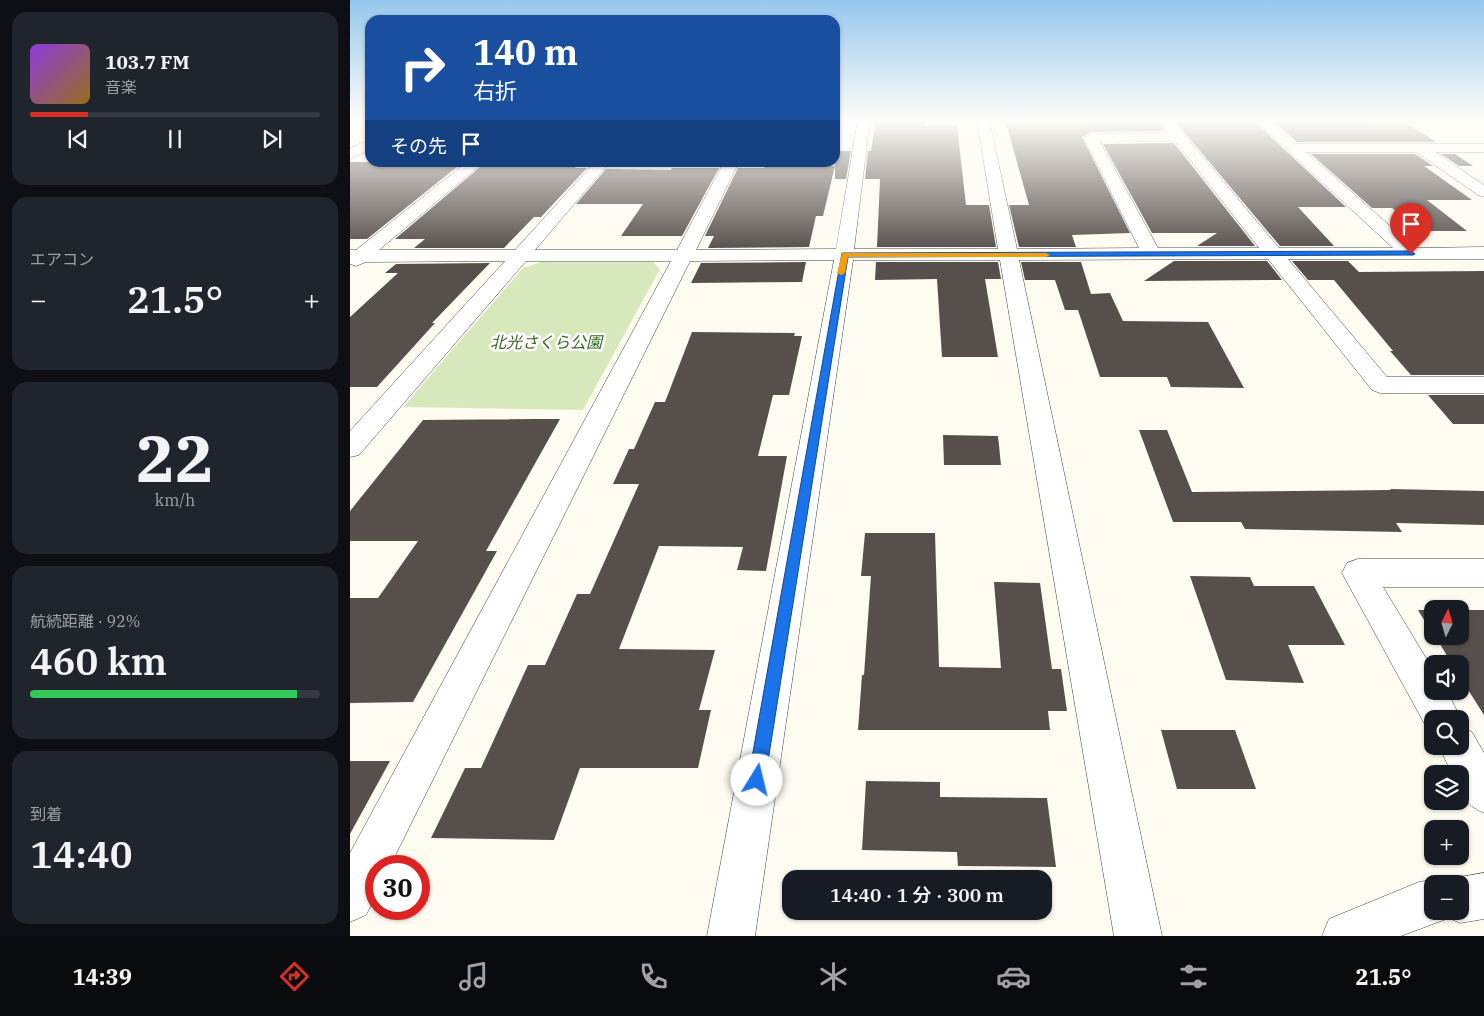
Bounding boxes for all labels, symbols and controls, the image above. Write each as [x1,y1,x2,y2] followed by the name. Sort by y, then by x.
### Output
[473,29,578,75] text: 140 m
[390,35,455,100] icon: right
[105,50,190,74] text: 103.7 FM
[473,76,517,105] text: 右折
[105,77,137,97] text: 音楽
[64,125,92,153] icon: previous
[161,125,189,153] icon: pause
[258,125,286,153] icon: next
[457,130,485,158] icon: arrive
[390,134,447,158] text: その先
[1390,203,1432,254] pin
[1397,210,1425,238] icon: arrive
[30,249,94,269] text: エアコン
[127,274,223,323] text: 21.5°
[30,281,47,318] text: −
[303,281,320,318] text: +
[490,332,604,352] park label: 北光さくら公園
[136,415,214,500] text: 22
[155,490,195,510] text: km/h
[1424,600,1469,645] north arrow
[1424,600,1469,920] map controls
[30,611,140,631] text: 航続距離 · 92%
[30,636,167,685] text: 460 km
[1424,655,1469,700] button: sound
[1424,710,1469,755] button: search
[730,753,782,805] position arrow
[1424,765,1469,810] button: layers
[30,804,62,824] text: 到着
[1424,820,1469,865] button: +
[30,829,133,878] text: 14:40
[365,855,430,920] speed limit sign: 30
[1424,875,1469,920] button: −
[830,883,1004,907] text: 14:40 · 1 分 · 300 m
[277,959,312,994] icon: directions
[456,959,491,994] icon: music
[636,959,671,994] icon: phone
[816,959,851,994] icon: climate
[996,959,1031,994] icon: car
[1176,959,1211,994] icon: filters
[72,962,132,991] text: 14:39
[1355,962,1412,991] text: 21.5°

